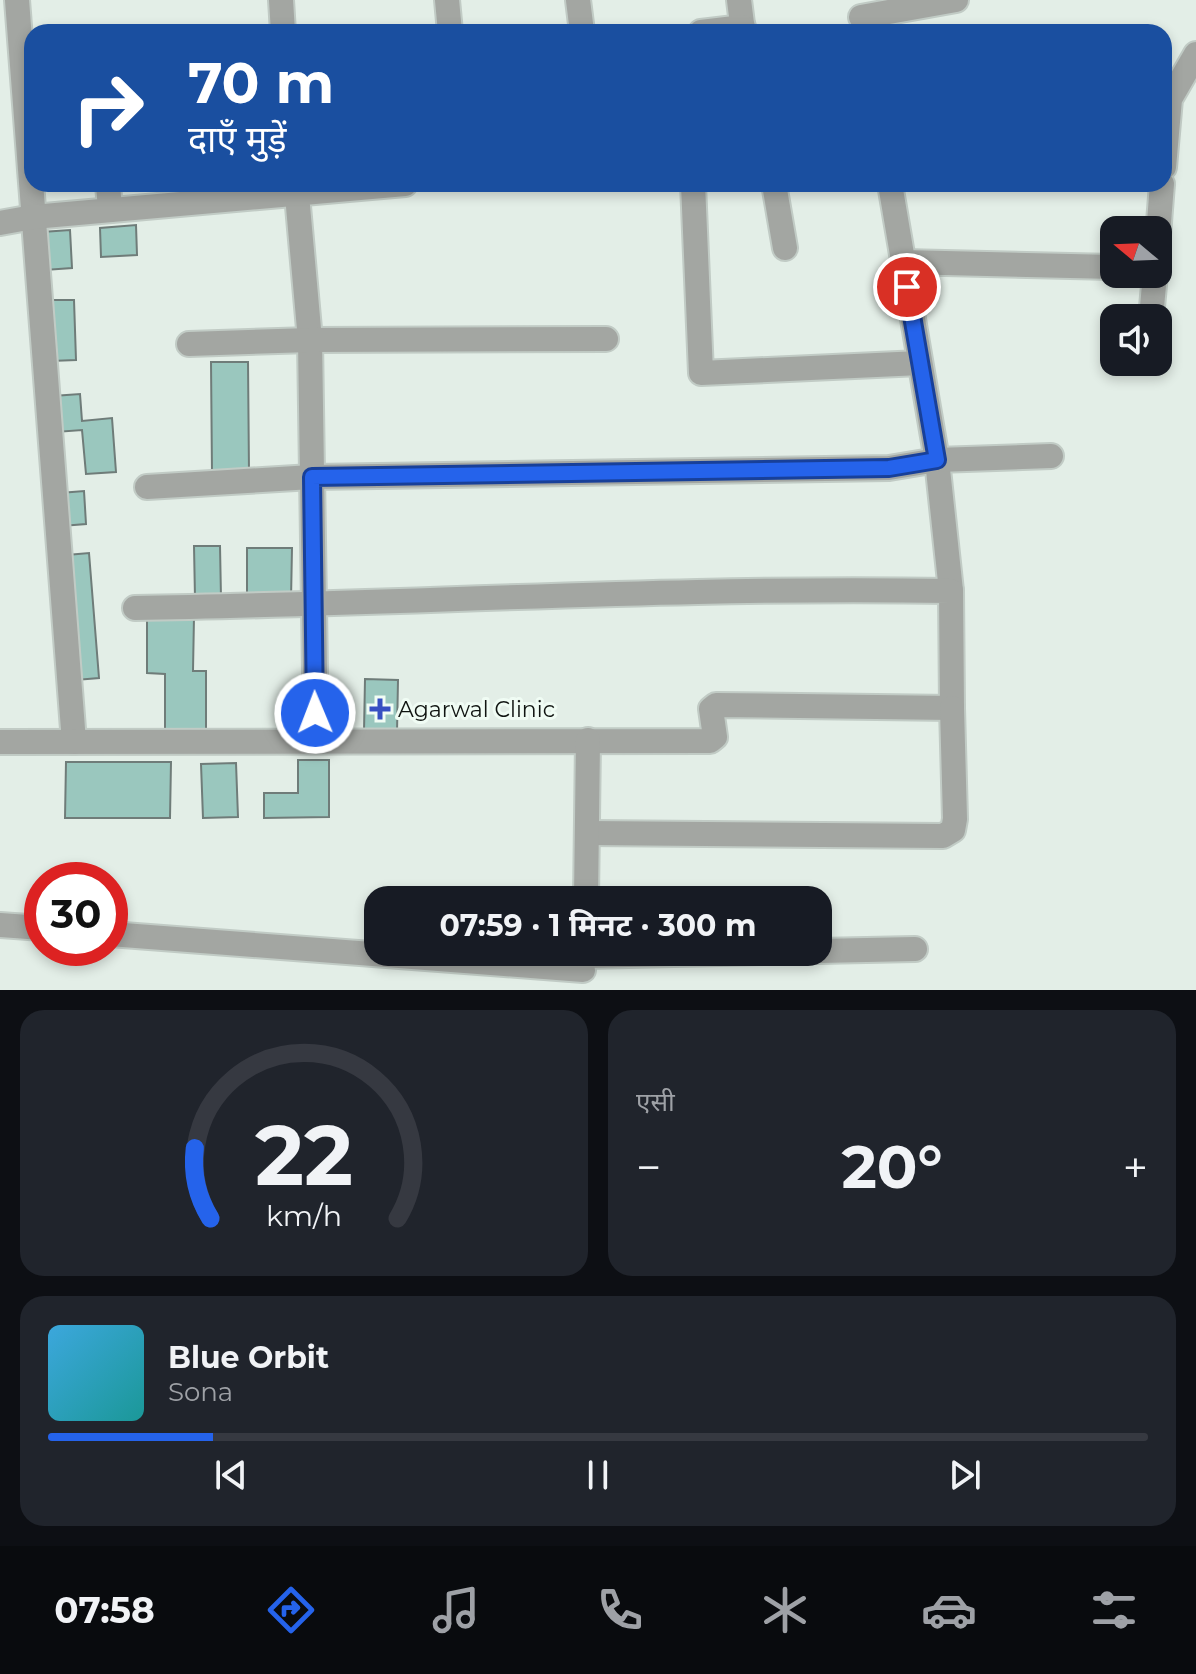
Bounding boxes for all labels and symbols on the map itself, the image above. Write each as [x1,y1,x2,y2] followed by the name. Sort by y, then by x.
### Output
[1100,216,1172,288] north arrow
[873,253,941,321] pin
[273,671,357,755] position arrow
[398,696,555,723] place label: Agarwal Clinic
[369,698,391,720] marker: Agarwal Clinic
[24,862,128,966] speed limit sign: 30

